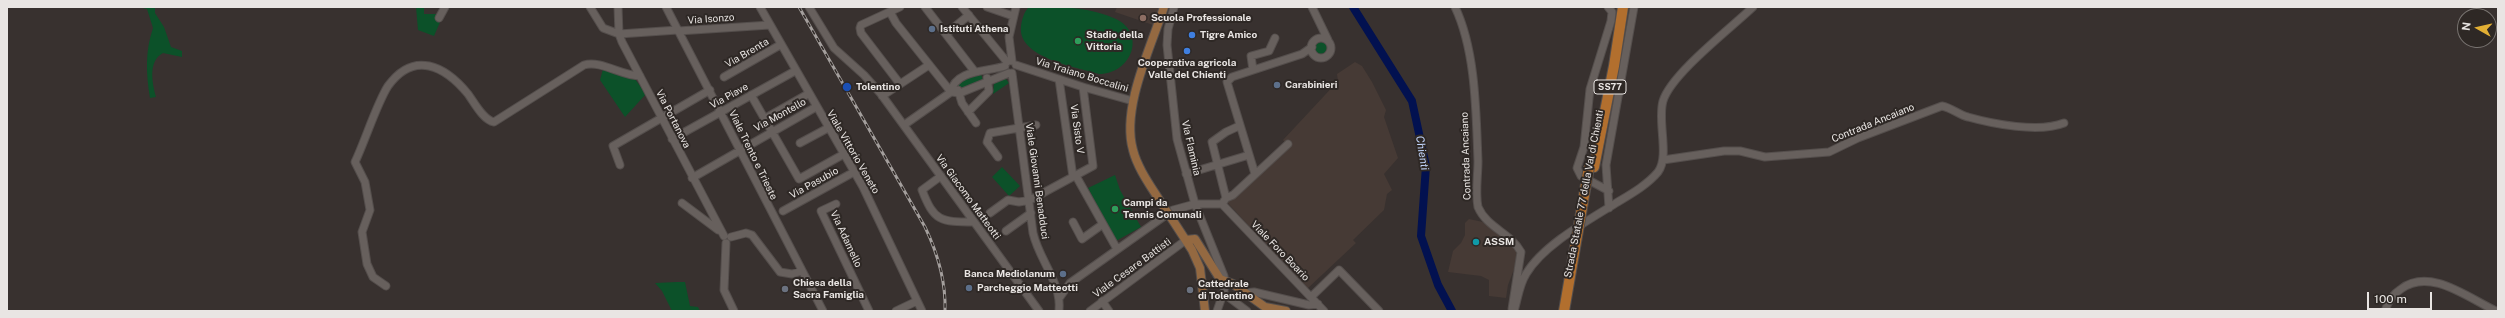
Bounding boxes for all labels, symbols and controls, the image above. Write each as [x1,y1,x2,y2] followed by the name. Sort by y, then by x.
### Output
[2457,8,2497,48] north arrow
[687,11,735,27] street label: Via Isonzo
[1151,12,1251,24] place label: Scuola Professionale
[1138,13,1148,23] marker: Scuola Professionale
[2460,21,2473,32] text: N
[940,23,1008,35] place label: Istituti Athena
[927,24,937,34] marker: Istituti Athena
[1086,29,1143,52] place label: Stadio della Vittoria
[1200,29,1257,41] place label: Tigre Amico
[1187,30,1197,40] marker: Tigre Amico
[723,36,771,70] street label: Via Brenta
[1073,36,1083,46] marker: Stadio della Vittoria
[1182,46,1192,56] marker: Cooperativa agricola Valle del Chienti
[1034,55,1130,95] street label: Via Traiano Boccalini
[1138,57,1236,80] place label: Cooperativa agricola Valle del Chienti
[1285,79,1337,91] place label: Carabinieri
[1272,80,1282,90] marker: Carabinieri
[1594,80,1626,94] road number: SS77
[708,81,750,111] street label: Via Piave
[841,81,853,93] marker: Tolentino
[856,81,900,93] place label: Tolentino
[653,88,693,150] street label: Via Portanova
[752,96,808,134] street label: Via Montello
[1830,101,1916,145] street label: Contrada Ancaiano
[1068,103,1086,155] street label: Via Sisto V
[726,108,780,202] street label: Viale Trento e Trieste
[824,108,882,196] street label: Viale Vittorio Veneto
[1562,109,1606,279] street label: Strada Statale 77 della Val di Chienti
[1458,112,1474,200] street label: Contrada Ancaiano
[1179,119,1203,177] street label: Via Flaminia
[1023,122,1051,240] street label: Viale Giovanni Benadduci
[1413,135,1431,171] water label: Chienti
[933,152,1003,242] street label: Via Giacomo Matteotti
[788,165,840,201] street label: Via Pasubio
[1123,197,1202,220] place label: Campi da Tennis Comunali
[1110,204,1120,214] marker: Campi da Tennis Comunali
[828,209,864,269] street label: Via Adamello
[1248,218,1312,284] street label: Viale Foro Boario
[1091,236,1173,300] street label: Viale Cesare Battisti
[1484,236,1514,248] place label: ASSM
[1471,237,1481,247] marker: ASSM
[964,268,1055,280] place label: Banca Mediolanum
[1058,269,1068,279] marker: Banca Mediolanum
[793,277,864,300] place label: Chiesa della Sacra Famiglia
[1198,278,1253,302] place label: Cattedrale di Tolentino
[977,282,1078,294] place label: Parcheggio Matteotti
[964,283,974,293] marker: Parcheggio Matteotti
[780,284,790,294] marker: Chiesa della Sacra Famiglia
[2369,284,2434,310] scale bar
[1185,285,1195,295] marker: Cattedrale di Tolentino
[2374,292,2407,306] text: 100 m

